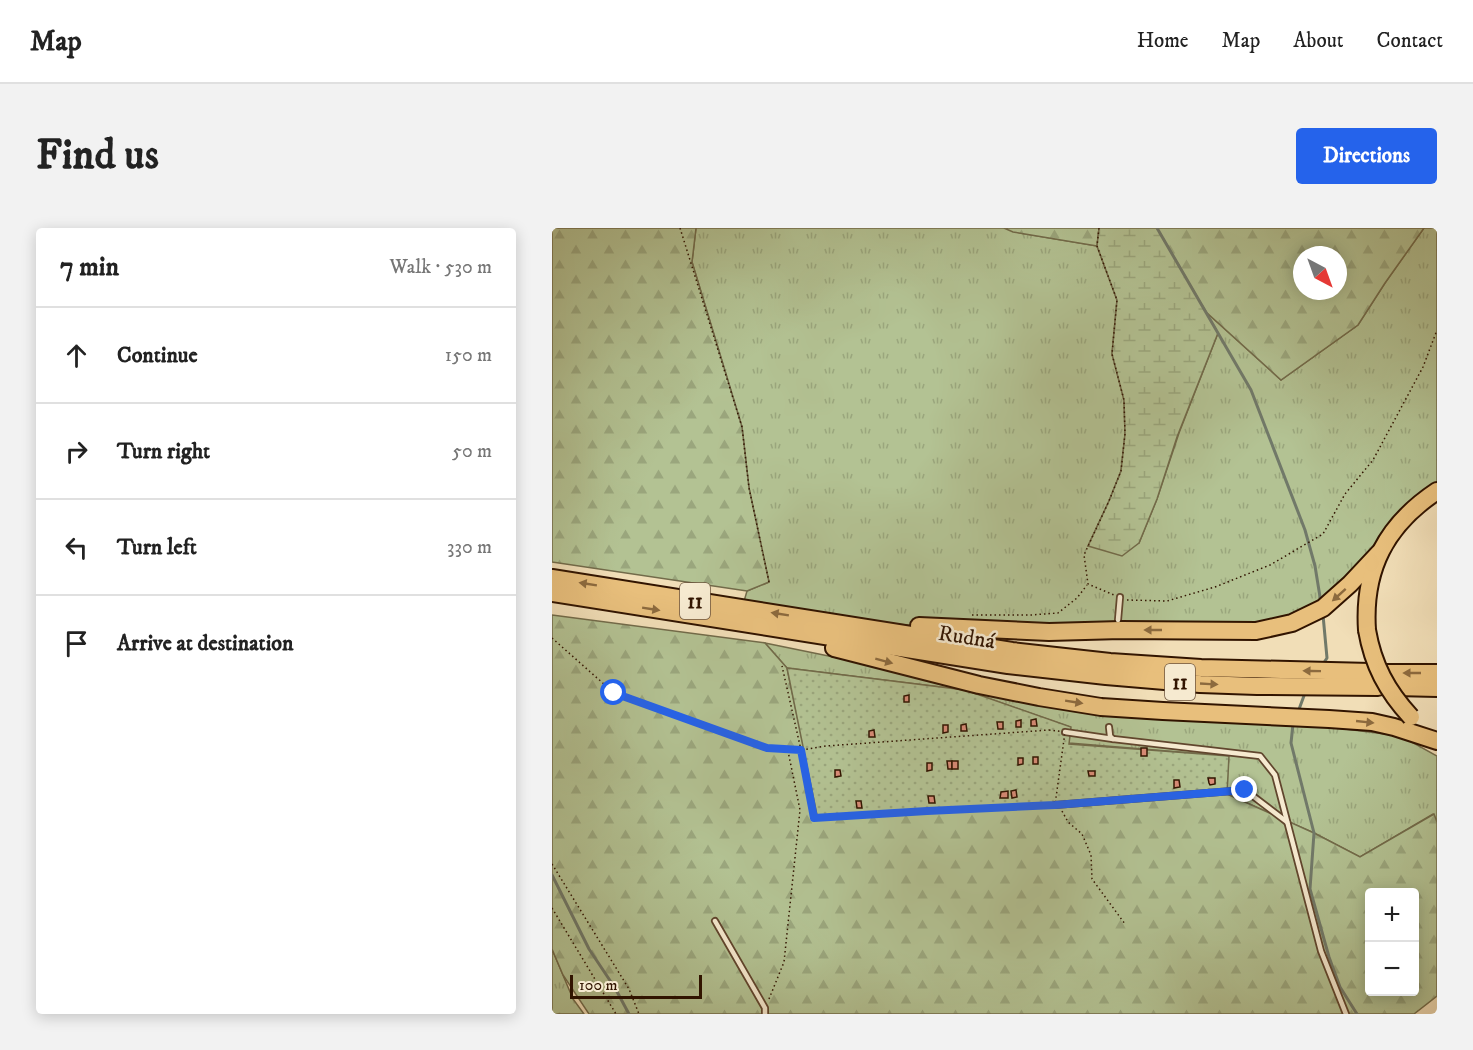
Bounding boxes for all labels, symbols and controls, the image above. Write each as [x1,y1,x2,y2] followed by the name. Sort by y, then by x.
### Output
[30,24,82,59] text: Map
[1137,28,1189,54] text: Home
[1222,28,1260,54] text: Map
[1293,28,1344,54] text: About
[1377,28,1443,54] text: Contact
[1296,128,1437,184] button: Directions
[36,130,159,182] text: Find us
[1293,246,1347,300] north arrow
[60,251,119,284] text: 7 min
[390,255,492,280] text: Walk · 530 m
[60,339,93,372] icon: ahead
[117,342,198,369] text: Continue
[445,343,492,368] text: 150 m
[60,435,93,468] icon: right
[117,438,210,465] text: Turn right
[452,439,492,464] text: 50 m
[60,531,93,564] icon: left
[117,534,197,561] text: Turn left
[447,535,492,560] text: 330 m
[578,579,597,588] one-way arrow
[680,583,710,619] road number: 11
[1331,588,1346,602] one-way arrow
[642,605,661,614] one-way arrow
[771,609,790,618] one-way arrow
[936,620,998,655] street label: Rudná
[1143,625,1162,635] one-way arrow
[60,627,93,660] icon: arrive
[117,630,294,657] text: Arrive at destination
[875,656,893,666] one-way arrow
[1165,664,1195,700] road number: 11
[1303,666,1322,676] one-way arrow
[1403,668,1422,678] one-way arrow
[600,679,626,705] route start
[1199,679,1218,688] one-way arrow
[1065,698,1084,707] one-way arrow
[1355,717,1374,727] one-way arrow
[1231,776,1257,802] route end
[1365,888,1419,996] map controls
[1365,888,1419,942] button: +
[1365,942,1419,996] button: −
[570,972,702,1000] scale bar
[579,975,618,995] text: 100 m

